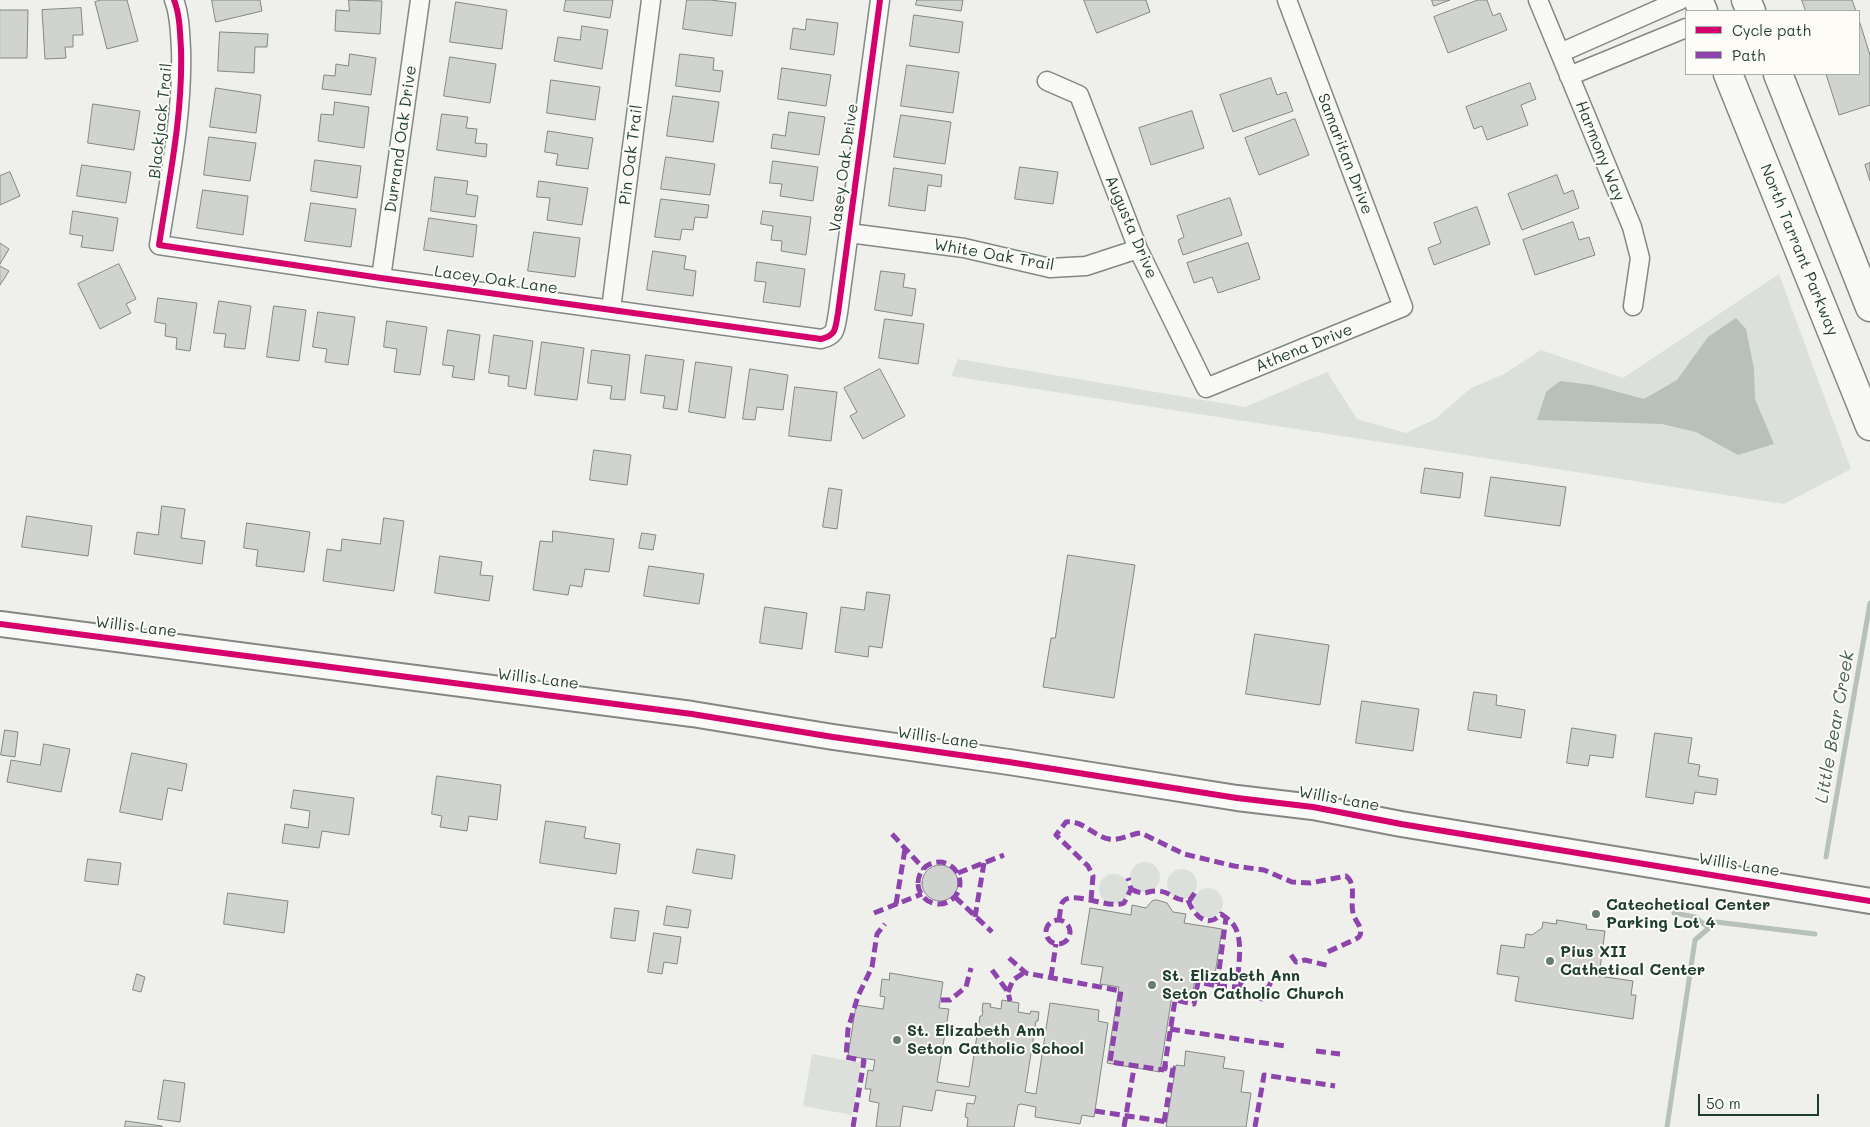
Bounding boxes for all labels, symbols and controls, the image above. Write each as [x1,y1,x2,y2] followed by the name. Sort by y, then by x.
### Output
[1685,10,1860,75] legend
[1732,20,1811,40] text: Cycle path
[1732,45,1766,65] text: Path
[145,62,177,180] street label: Blackjack Trail
[381,64,421,214] street label: Durrand Oak Drive
[1313,91,1377,217] street label: Samaritan Drive
[1571,98,1629,204] street label: Harmony Way
[825,102,863,234] street label: Vasey Oak Drive
[615,104,647,206] street label: Pin Oak Trail
[1756,161,1842,339] street label: North Tarrant Parkway
[1101,173,1161,281] street label: Augusta Drive
[932,235,1056,275] street label: White Oak Trail
[433,262,559,298] street label: Lacey Oak Lane
[1253,320,1355,376] street label: Athena Drive
[94,612,178,642] street label: Willis Lane
[1811,649,1859,805] water label: Little Bear Creek
[496,664,580,694] street label: Willis Lane
[896,723,980,753] street label: Willis Lane
[1297,782,1381,816] street label: Willis Lane
[1697,849,1781,881] street label: Willis Lane
[1606,895,1770,933] place label: Catechetical Center Parking Lot 4
[1590,908,1602,920] marker: Catechetical Center Parking Lot 4
[1560,942,1705,980] place label: Pius XII Cathetical Center
[1544,955,1556,967] marker: Pius XII Cathetical Center
[1162,966,1344,1004] place label: St. Elizabeth Ann Seton Catholic Church
[1146,979,1158,991] marker: St. Elizabeth Ann Seton Catholic Church
[907,1021,1084,1059] place label: St. Elizabeth Ann Seton Catholic School
[891,1034,903,1046] marker: St. Elizabeth Ann Seton Catholic School
[1700,1084,1821,1116] scale bar
[1706,1093,1741,1113] text: 50 m

